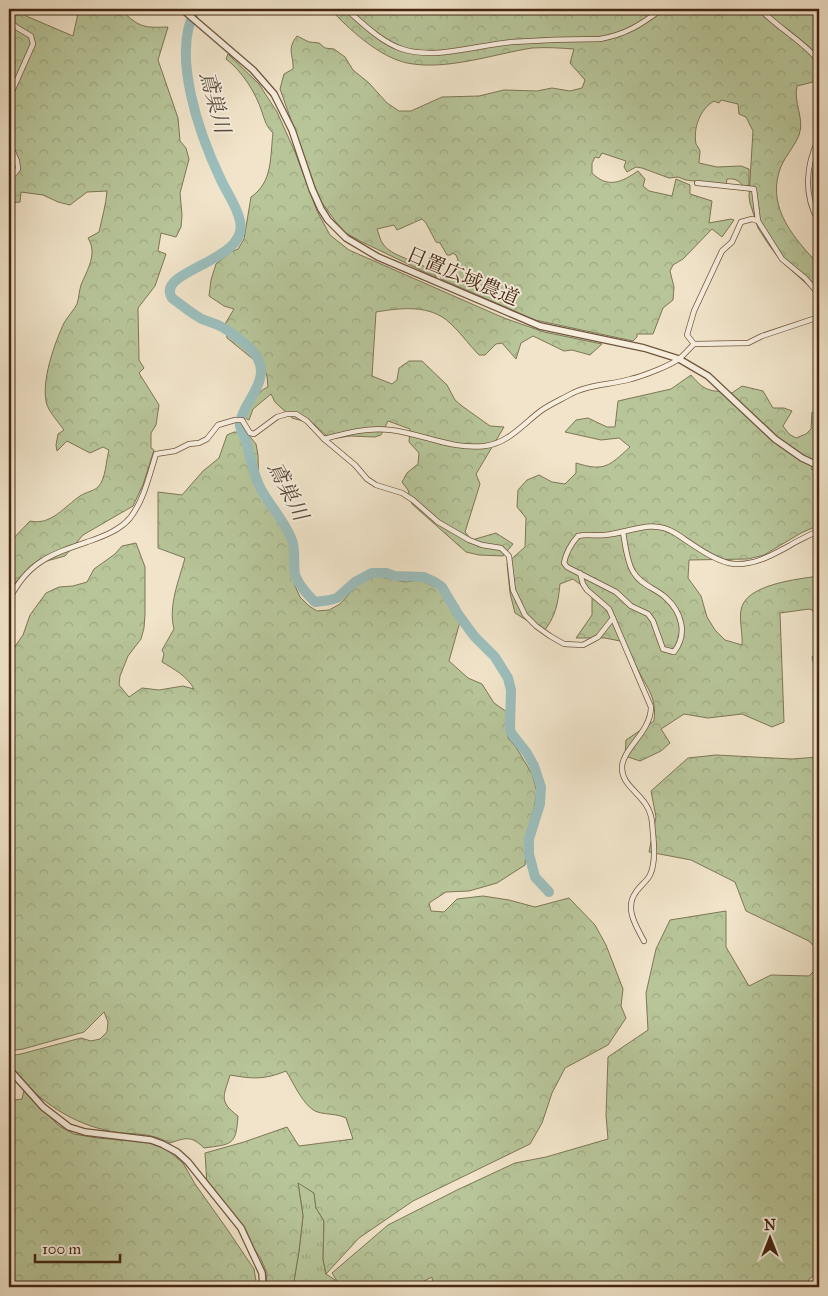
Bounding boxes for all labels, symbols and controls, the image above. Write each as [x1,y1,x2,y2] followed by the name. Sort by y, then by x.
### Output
[194,68,236,138] water label: 鳶巣川
[403,242,523,310] street label: 日置広域農道
[262,457,315,527] water label: 鳶巣川
[746,1214,796,1264] north arrow
[764,1217,776,1234] text: N
[35,1231,120,1263] scale bar
[42,1240,82,1258] text: 100 m

